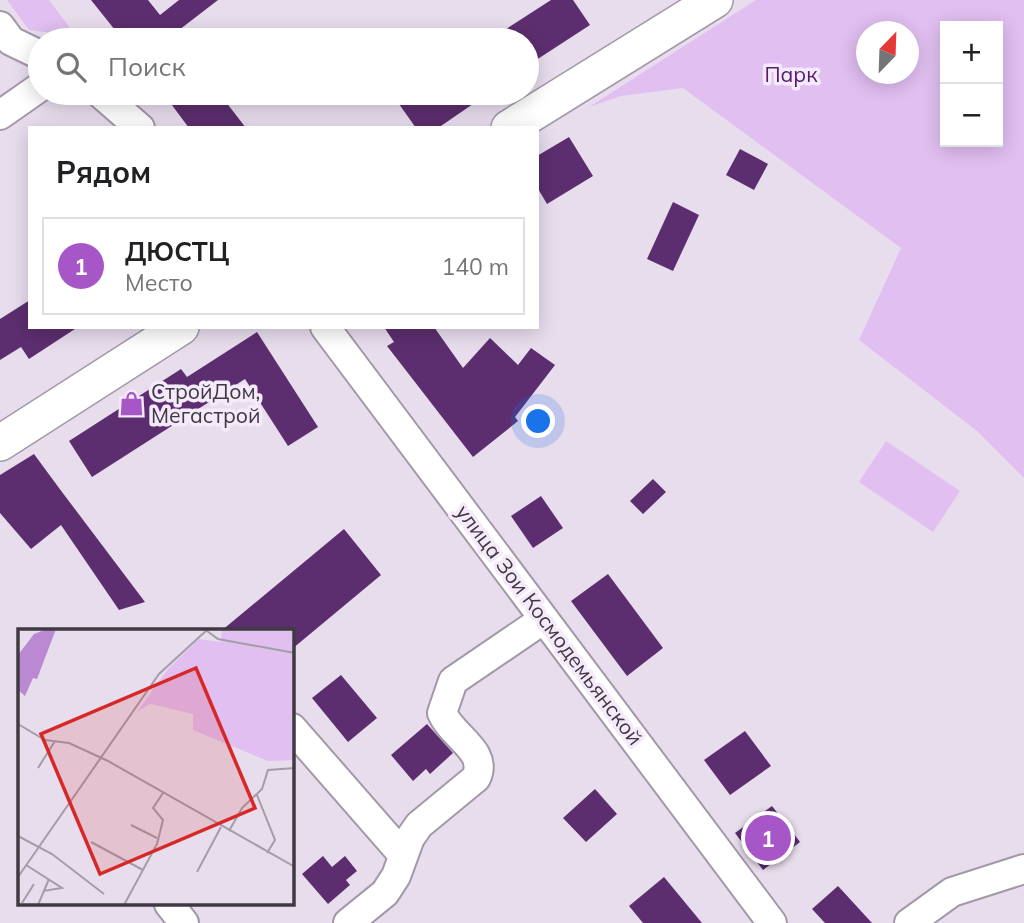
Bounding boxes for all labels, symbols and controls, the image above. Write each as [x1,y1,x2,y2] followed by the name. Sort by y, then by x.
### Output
[856,21,919,84] north arrow
[940,21,1003,147] map controls
[940,21,1003,84] button: +
[28,28,539,105] search box
[52,48,90,86] icon: search
[108,50,186,83] text: Поиск
[765,61,818,87] park label: Парк
[940,84,1003,147] button: −
[56,153,151,191] text: Рядом
[125,235,229,268] text: ДЮСТЦ
[74,252,88,281] text: 1
[441,252,509,281] text: 140 m
[125,268,193,297] text: Место
[151,378,260,428] place label: СтройДом, Мегастрой
[117,390,145,418] shop icon: СтройДом, Мегастрой
[521,404,555,438] your location
[451,499,649,750] street label: улица Зои Космодемьянской
[18,629,294,906] inset map
[745,812,791,864] pin: 1

